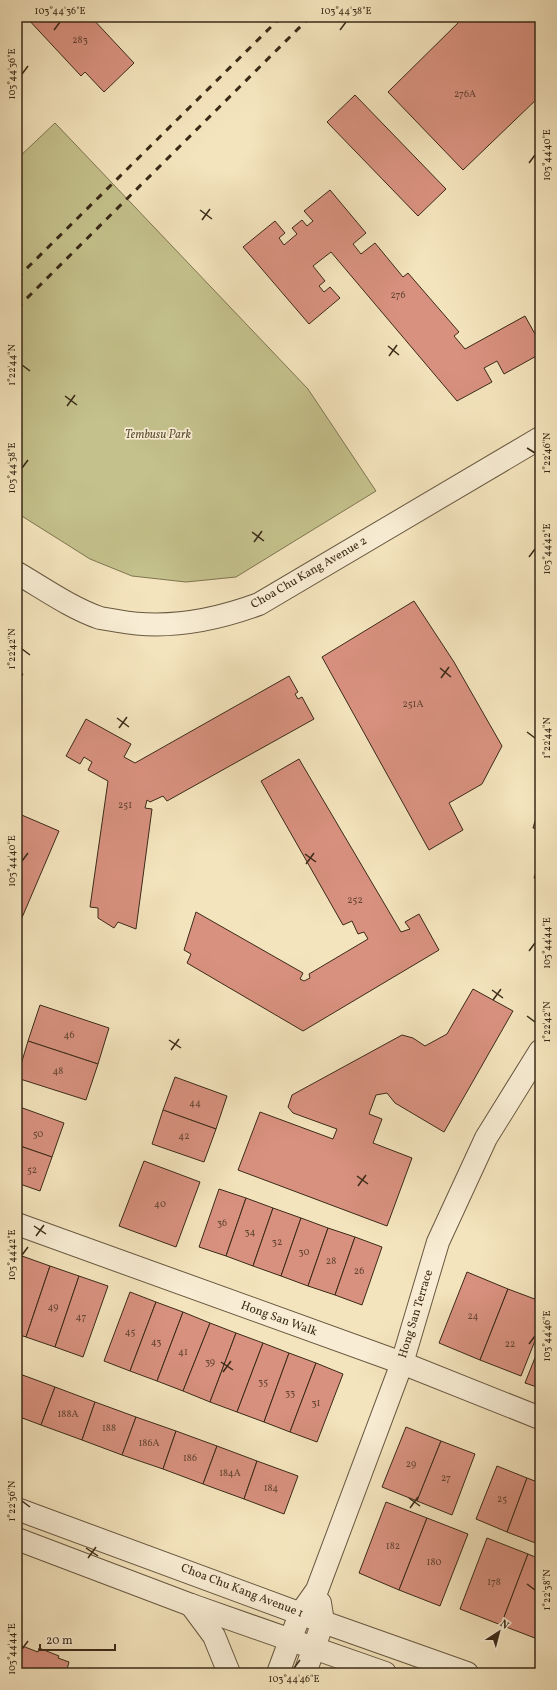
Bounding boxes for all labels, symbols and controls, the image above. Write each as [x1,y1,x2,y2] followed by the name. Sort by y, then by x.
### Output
[35,4,85,18] text: 103°44'36"E
[321,4,371,18] text: 103°44'38"E
[72,33,88,47] house number: 283
[5,49,19,99] text: 103°44'36"E
[454,87,476,101] house number: 276A
[540,129,554,181] text: 103°44'40"E
[390,288,406,302] house number: 276
[5,344,19,386] text: 1°22'44"N
[125,427,192,443] park label: Tembusu Park
[540,432,554,474] text: 1°22'46"N
[5,443,19,493] text: 103°44'38"E
[540,523,554,575] text: 103°44'42"E
[248,533,370,613] street label: Choa Chu Kang Avenue 2
[5,628,19,670] text: 1°22'42"N
[402,697,424,711] house number: 251A
[540,717,554,759] text: 1°22'44"N
[118,798,132,812] house number: 251
[5,835,19,887] text: 103°44'40"E
[347,893,363,907] house number: 252
[540,917,554,969] text: 103°44'44"E
[540,1001,554,1043] text: 1°22'42"N
[64,1028,74,1042] house number: 46
[53,1064,63,1078] house number: 48
[189,1096,201,1110] house number: 44
[33,1127,43,1141] house number: 50
[178,1129,190,1143] house number: 42
[27,1163,37,1177] house number: 52
[154,1197,166,1211] house number: 40
[217,1216,227,1230] house number: 36
[244,1225,256,1239] house number: 34
[5,1229,19,1281] text: 103°44'42"E
[272,1235,282,1249] house number: 32
[299,1245,309,1259] house number: 30
[326,1254,336,1268] house number: 28
[354,1264,364,1278] house number: 26
[395,1267,437,1360] street label: Hong San Terrace
[239,1298,320,1340] street label: Hong San Walk
[48,1300,58,1314] house number: 49
[467,1309,479,1323] house number: 24
[76,1310,87,1324] house number: 47
[540,1311,554,1361] text: 103°44'46"E
[125,1325,135,1339] house number: 45
[151,1335,161,1349] house number: 43
[505,1337,515,1351] house number: 22
[178,1345,188,1359] house number: 41
[205,1355,215,1369] house number: 39
[258,1375,268,1389] house number: 35
[285,1386,295,1400] house number: 33
[311,1396,321,1410] house number: 31
[57,1407,79,1421] house number: 188A
[102,1421,116,1435] house number: 188
[138,1436,160,1450] house number: 186A
[183,1451,197,1465] house number: 186
[406,1457,416,1471] house number: 29
[219,1466,241,1480] house number: 184A
[441,1471,451,1485] house number: 27
[5,1480,19,1522] text: 1°22'36"N
[264,1481,278,1495] house number: 184
[497,1492,507,1506] house number: 25
[386,1539,400,1553] house number: 182
[427,1555,441,1569] house number: 180
[178,1560,306,1622] street label: Choa Chu Kang Avenue 1
[540,1569,554,1611] text: 1°22'38"N
[487,1575,501,1589] house number: 178
[479,1612,519,1652] north arrow
[496,1617,512,1634] text: N
[5,1623,19,1675] text: 103°44'44"E
[40,1626,115,1652] scale bar
[46,1633,73,1649] text: 20 m
[269,1672,319,1686] text: 103°44'46"E

